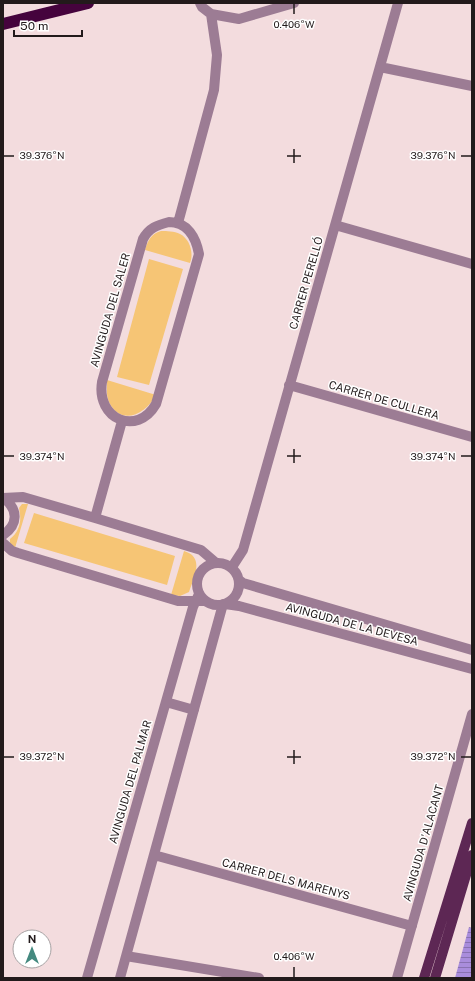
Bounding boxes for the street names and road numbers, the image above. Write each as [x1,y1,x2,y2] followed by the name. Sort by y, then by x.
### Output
[286,235,325,331] street label: CARRER PERELLÓ
[88,252,132,368] street label: AVINGUDA DEL SALER
[327,378,441,422] street label: CARRER DE CULLERA
[284,600,420,648] street label: AVINGUDA DE LA DEVESA
[107,719,153,845] street label: AVINGUDA DEL PALMAR
[401,783,446,903] street label: AVINGUDA D'ALACANT
[221,856,351,902] street label: CARRER DELS MARENYS

